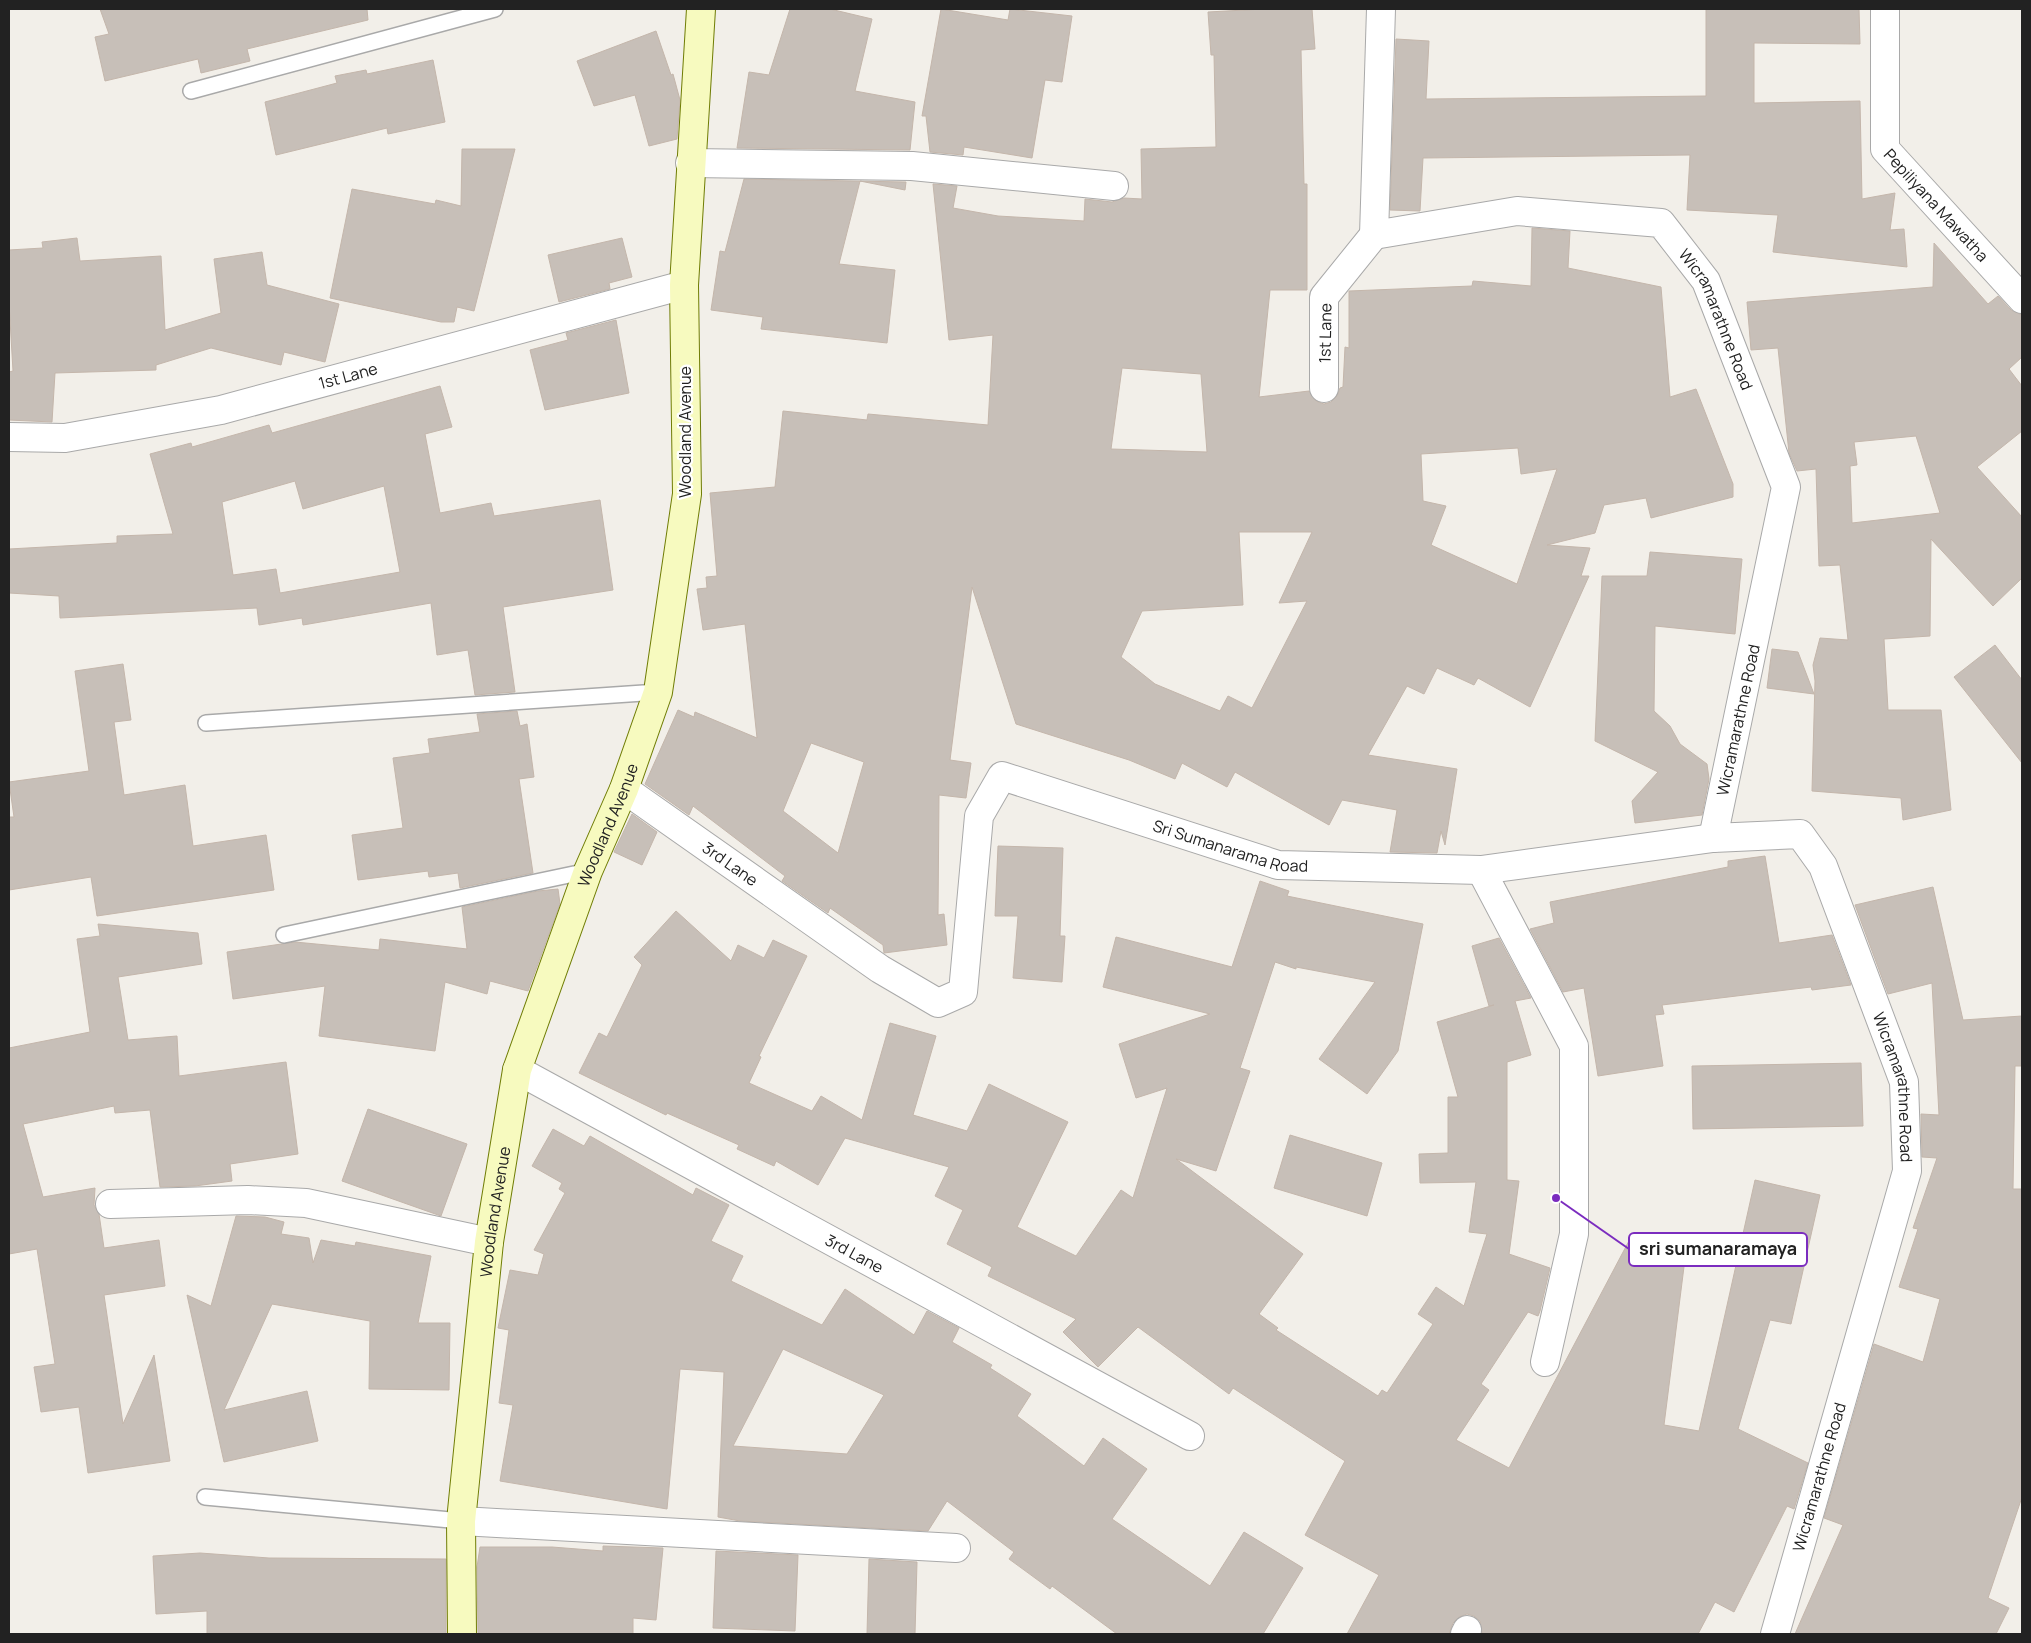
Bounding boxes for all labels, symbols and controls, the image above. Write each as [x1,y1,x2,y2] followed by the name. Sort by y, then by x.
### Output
[1879,144,1993,266] street label: Pepiliyana Mawatha
[1674,244,1758,393] street label: Wicramarathne Road
[1313,303,1337,363] street label: 1st Lane
[316,357,380,394] street label: 1st Lane
[674,366,696,498] street label: Woodland Avenue
[1711,642,1765,798] street label: Wicramarathne Road
[572,760,643,890] street label: Woodland Avenue
[1150,814,1308,877] street label: Sri Sumanarama Road
[698,837,762,891] street label: 3rd Lane
[1868,1009,1918,1163] street label: Wicramarathne Road
[475,1145,515,1278] street label: Woodland Avenue
[821,1229,887,1278] street label: 3rd Lane
[1629,1233,1807,1266] callout: sri sumanaramaya
[1639,1236,1797,1260] text: sri sumanaramaya
[1787,1400,1851,1554] street label: Wicramarathne Road

